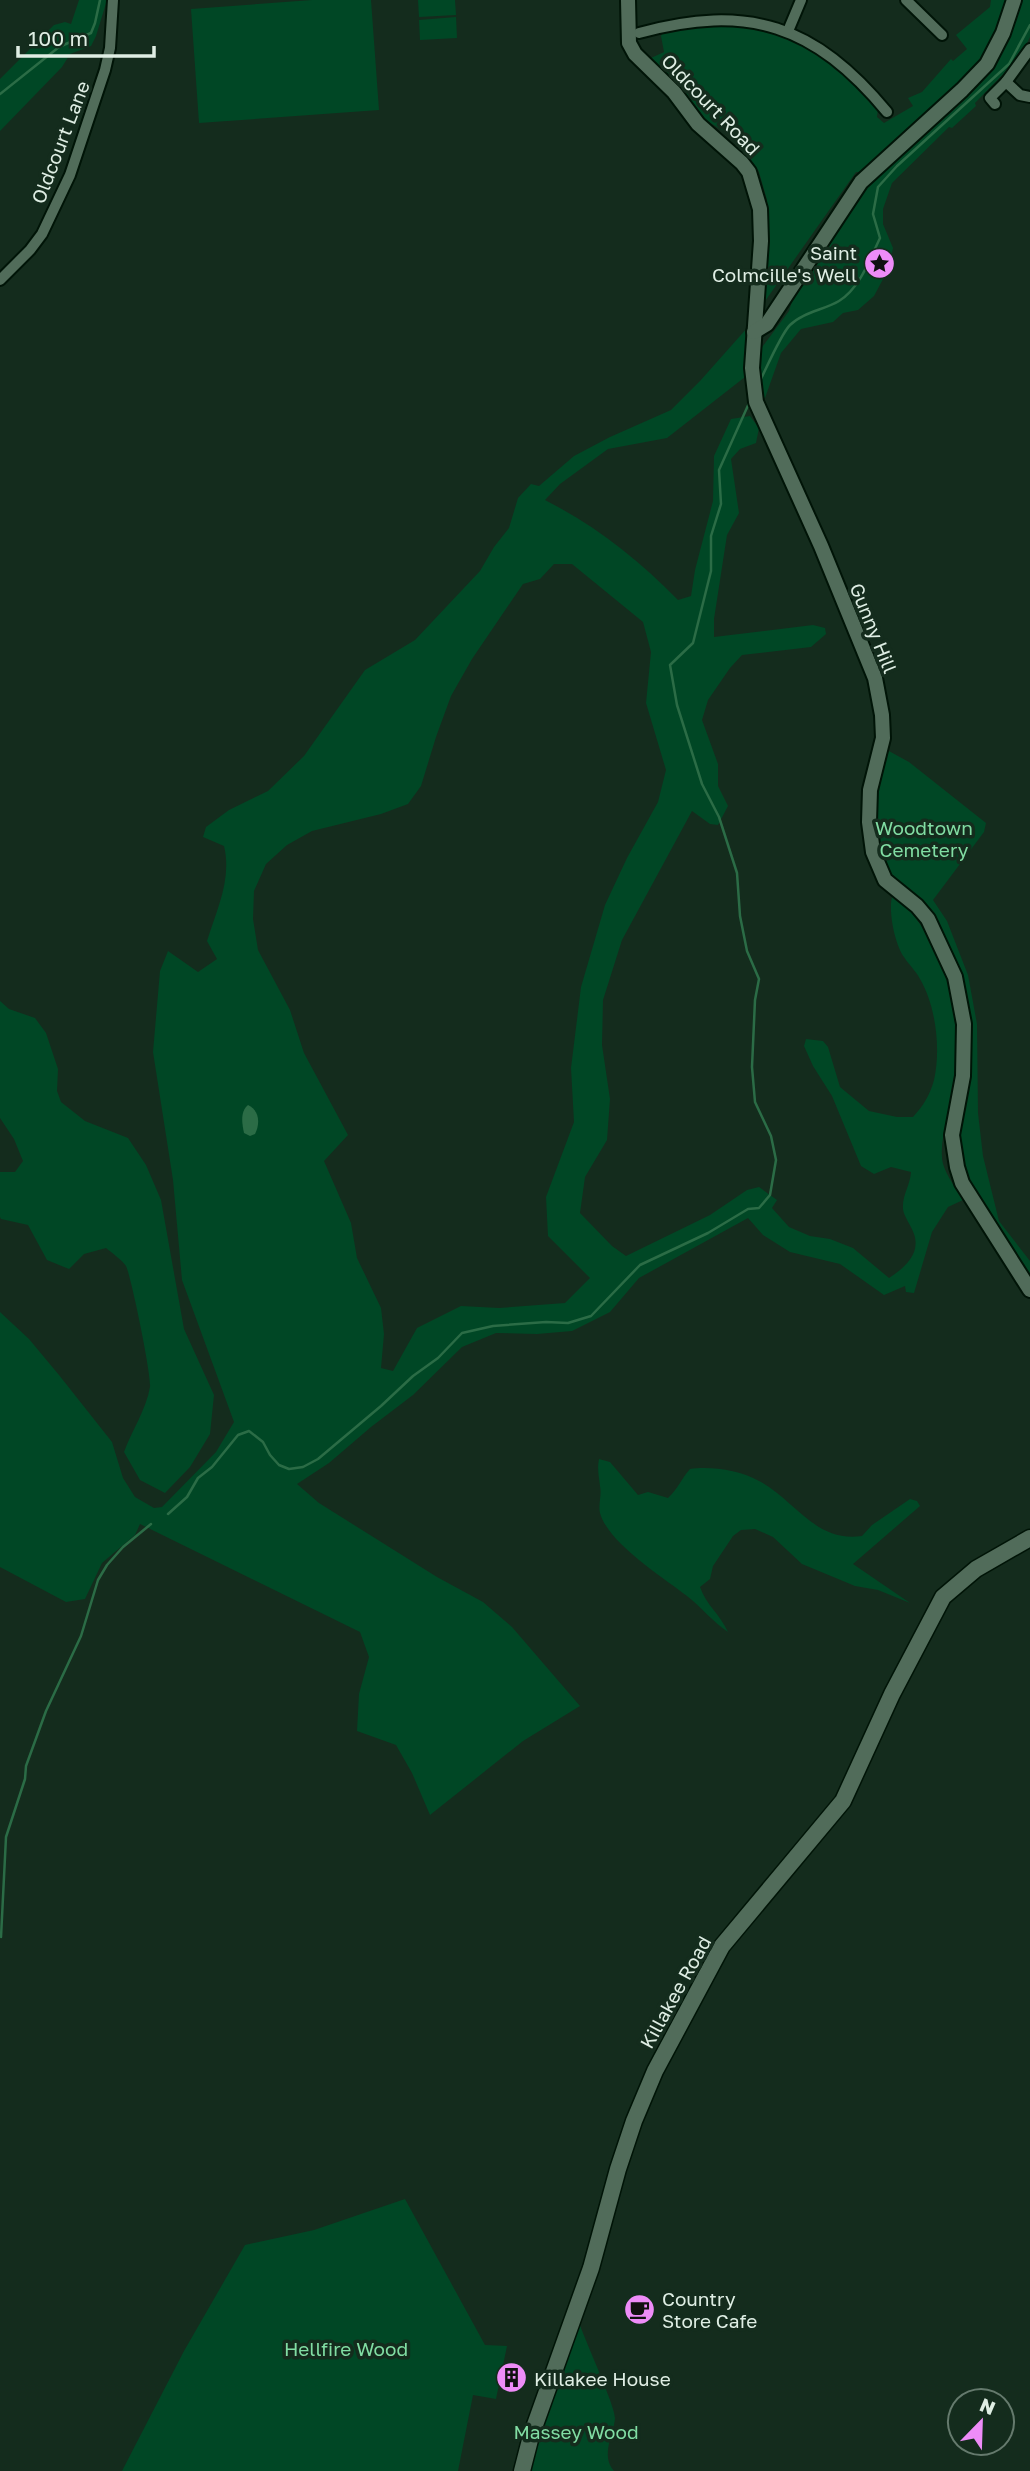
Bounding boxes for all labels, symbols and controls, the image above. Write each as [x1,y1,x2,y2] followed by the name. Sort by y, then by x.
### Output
[18,14,154,58] scale bar
[28,25,88,51] text: 100 m
[657,49,765,159] street label: Oldcourt Road
[26,77,94,207] street label: Oldcourt Lane
[712,241,857,286] place label: Saint Colmcille's Well
[863,246,897,280] place icon: Saint Colmcille's Well
[846,580,902,676] street label: Gunny Hill
[875,816,973,861] park label: Woodtown Cemetery
[635,1932,715,2052] street label: Killakee Road
[662,2287,757,2332] place label: Country Store Cafe
[622,2292,656,2326] cafe icon: Country Store Cafe
[284,2337,408,2360] park label: Hellfire Wood
[494,2361,528,2395] building icon: Killakee House
[534,2367,671,2390] place label: Killakee House
[946,2387,1016,2457] north arrow
[977,2392,999,2419] text: N
[513,2420,639,2443] park label: Massey Wood

